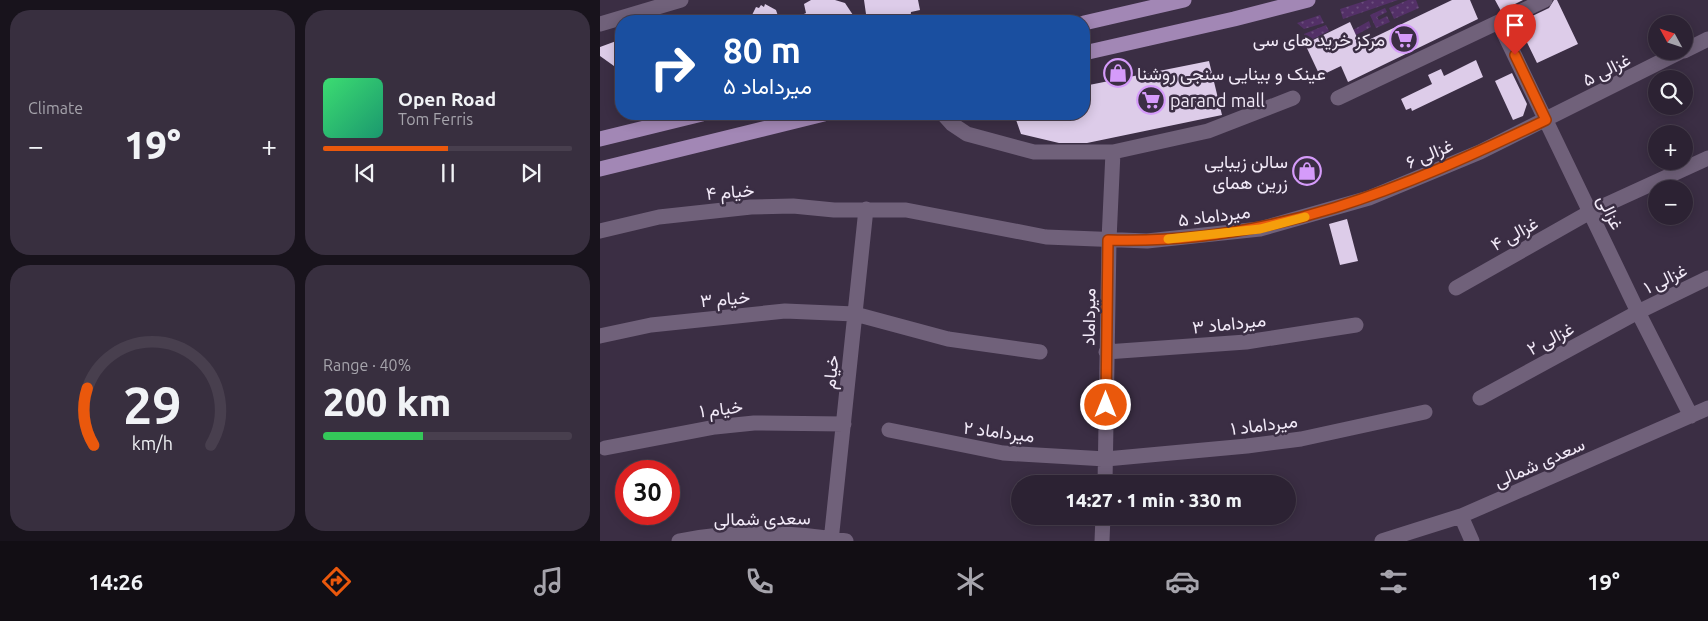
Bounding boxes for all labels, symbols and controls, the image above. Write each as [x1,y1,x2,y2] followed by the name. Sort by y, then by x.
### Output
[1494,4,1536,55] pin
[1501,11,1529,39] icon: arrive
[1648,15,1692,60] north arrow
[1648,15,1693,225] map controls
[1389,24,1419,54] supermarket icon: مرکز خرید های سی
[1253,29,1385,51] place label: مرکز خرید های سی
[723,30,801,70] text: 80 m
[640,35,705,100] icon: right
[1579,49,1634,91] street label: غزالی ۵
[1103,58,1133,88] shop icon: عینک و بینایی سنجی روشنا
[1137,63,1326,85] place label: عینک و بینایی سنجی روشنا
[1648,70,1693,115] button: search
[723,73,812,98] text: میرداماد ۵
[1136,85,1166,115] supermarket icon: parand mall
[398,88,496,110] text: Open Road
[1170,90,1265,110] place label: parand mall
[28,99,83,117] text: Climate
[398,110,473,128] text: Tom Ferris
[124,124,181,166] text: 19°
[1648,125,1693,170] button: +
[28,130,44,161] text: −
[261,130,277,161] text: +
[1403,134,1456,174] street label: غزالی ۶
[1204,151,1288,194] place label: سالن زیبایی زرین همای
[1292,156,1322,186] shop icon: سالن زیبایی زرین همای
[351,159,379,187] icon: previous
[434,159,462,187] icon: pause
[517,159,545,187] icon: next
[705,179,755,206] street label: خیام ۴
[1648,180,1693,225] button: −
[1592,191,1628,234] street label: غزالی
[1177,201,1252,231] street label: میرداماد ۵
[1487,212,1542,256] street label: غزالی ۴
[1640,259,1691,299] street label: غزالی ۱
[699,286,751,313] street label: خیام ۳
[1077,288,1101,346] street label: میرداماد
[1191,309,1267,339] street label: میرداماد ۳
[1523,318,1578,360] street label: غزالی ۲
[818,354,845,390] street label: خیام
[323,356,411,374] text: Range · 40%
[123,376,182,434] text: 29
[1079,378,1131,430] position arrow
[323,381,451,423] text: 200 km
[698,395,744,424] street label: خیام ۱
[1229,410,1299,440] street label: میرداماد ۱
[962,417,1036,447] street label: میرداماد ۲
[132,433,173,453] text: km/h
[1491,433,1588,493] street label: سعدی شمالی
[615,460,680,525] speed limit sign: 30
[1065,489,1242,511] text: 14:27 · 1 min · 330 m
[713,507,811,531] street label: سعدی شمالی
[319,564,354,599] icon: directions
[531,564,566,599] icon: music
[742,564,777,599] icon: phone
[953,564,988,599] icon: climate
[1165,564,1200,599] icon: car
[1376,564,1411,599] icon: filters
[88,569,143,594] text: 14:26
[1587,569,1620,594] text: 19°

